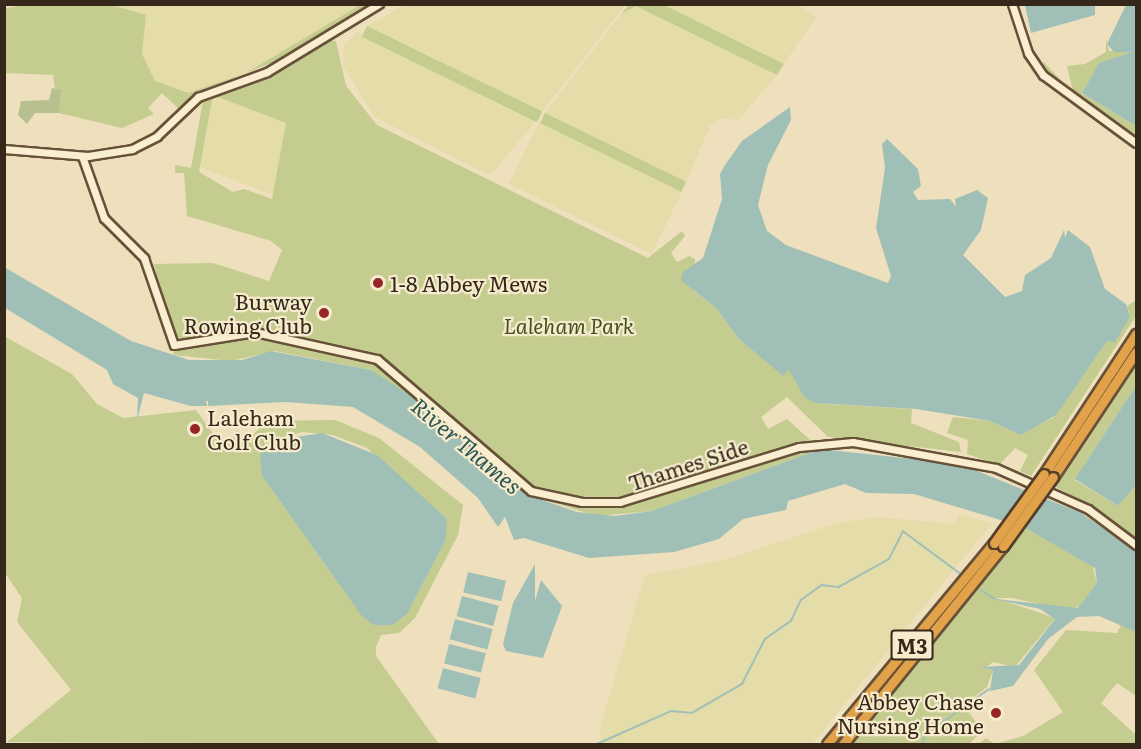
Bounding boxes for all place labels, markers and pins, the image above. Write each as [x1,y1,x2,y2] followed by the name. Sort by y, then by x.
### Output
[390,270,547,296] place label: 1-8 Abbey Mews
[371,276,385,290] marker: 1-8 Abbey Mews
[184,288,312,338] place label: Burway Rowing Club
[317,306,331,320] marker: Burway Rowing Club
[207,404,301,454] place label: Laleham Golf Club
[188,422,202,436] marker: Laleham Golf Club
[837,688,984,738] place label: Abbey Chase Nursing Home
[989,706,1003,720] marker: Abbey Chase Nursing Home

